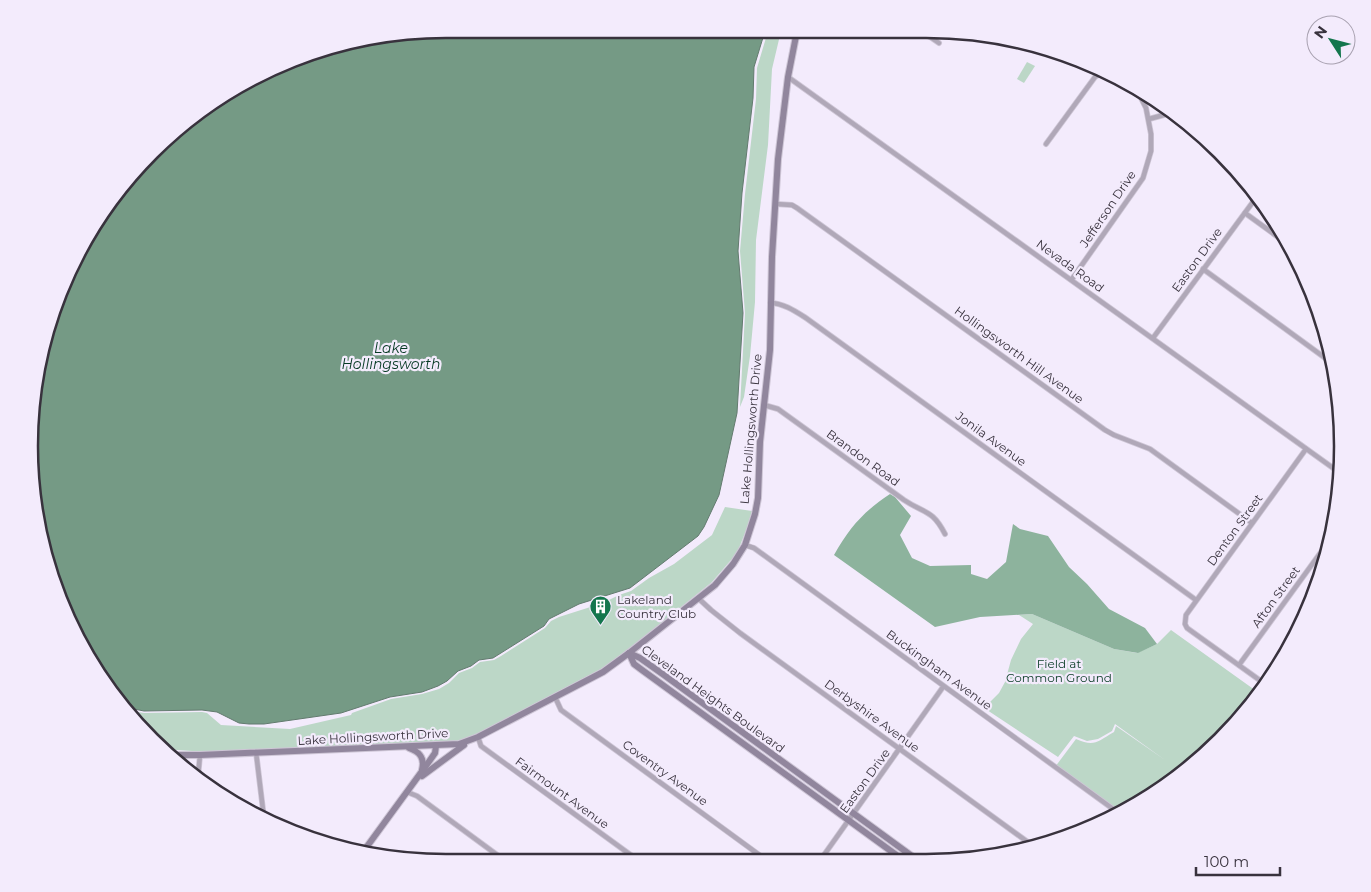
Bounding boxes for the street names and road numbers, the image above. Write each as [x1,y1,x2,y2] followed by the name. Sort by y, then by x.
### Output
[1076,167,1139,251] street label: Jefferson Drive
[1168,225,1225,295] street label: Easton Drive
[1034,236,1107,295] street label: Nevada Road
[952,303,1087,406] street label: Hollingsworth Hill Avenue
[736,353,765,505] street label: Lake Hollingsworth Drive
[952,407,1030,469] street label: Jonila Avenue
[824,426,903,489] street label: Brandon Road
[1204,491,1266,568] street label: Denton Street
[1248,563,1303,630] street label: Afton Street
[884,626,995,713] street label: Buckingham Avenue
[639,641,788,756] street label: Cleveland Heights Boulevard
[822,676,923,755] street label: Derbyshire Avenue
[297,725,449,748] street label: Lake Hollingsworth Drive
[620,737,711,809] street label: Coventry Avenue
[836,746,893,816] street label: Easton Drive
[513,754,612,832] street label: Fairmount Avenue

